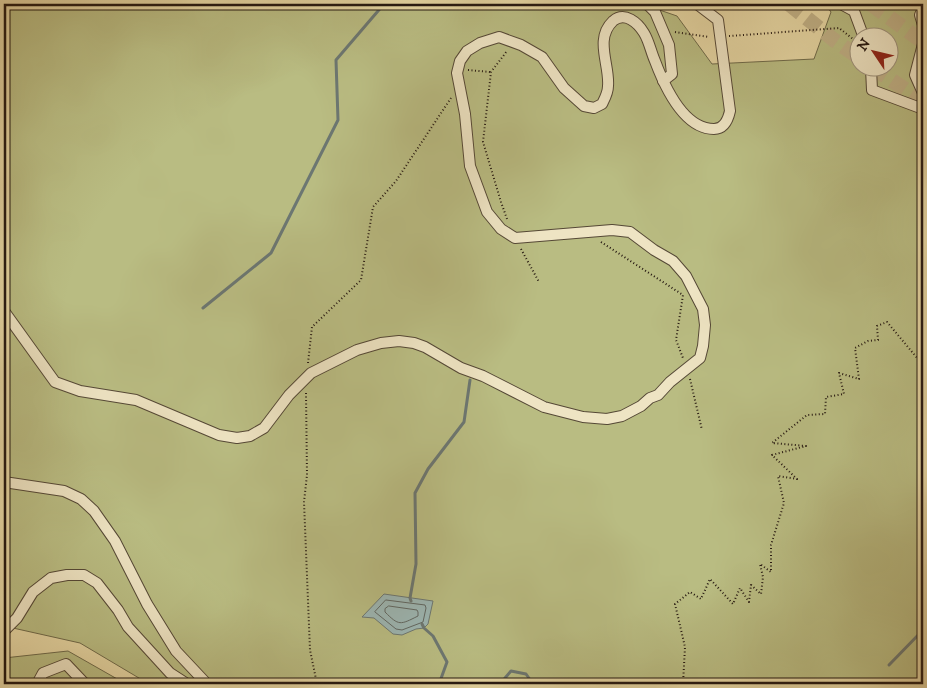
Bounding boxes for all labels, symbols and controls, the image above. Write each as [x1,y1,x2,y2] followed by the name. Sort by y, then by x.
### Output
[850,28,900,78] north arrow
[853,35,875,55] text: N

